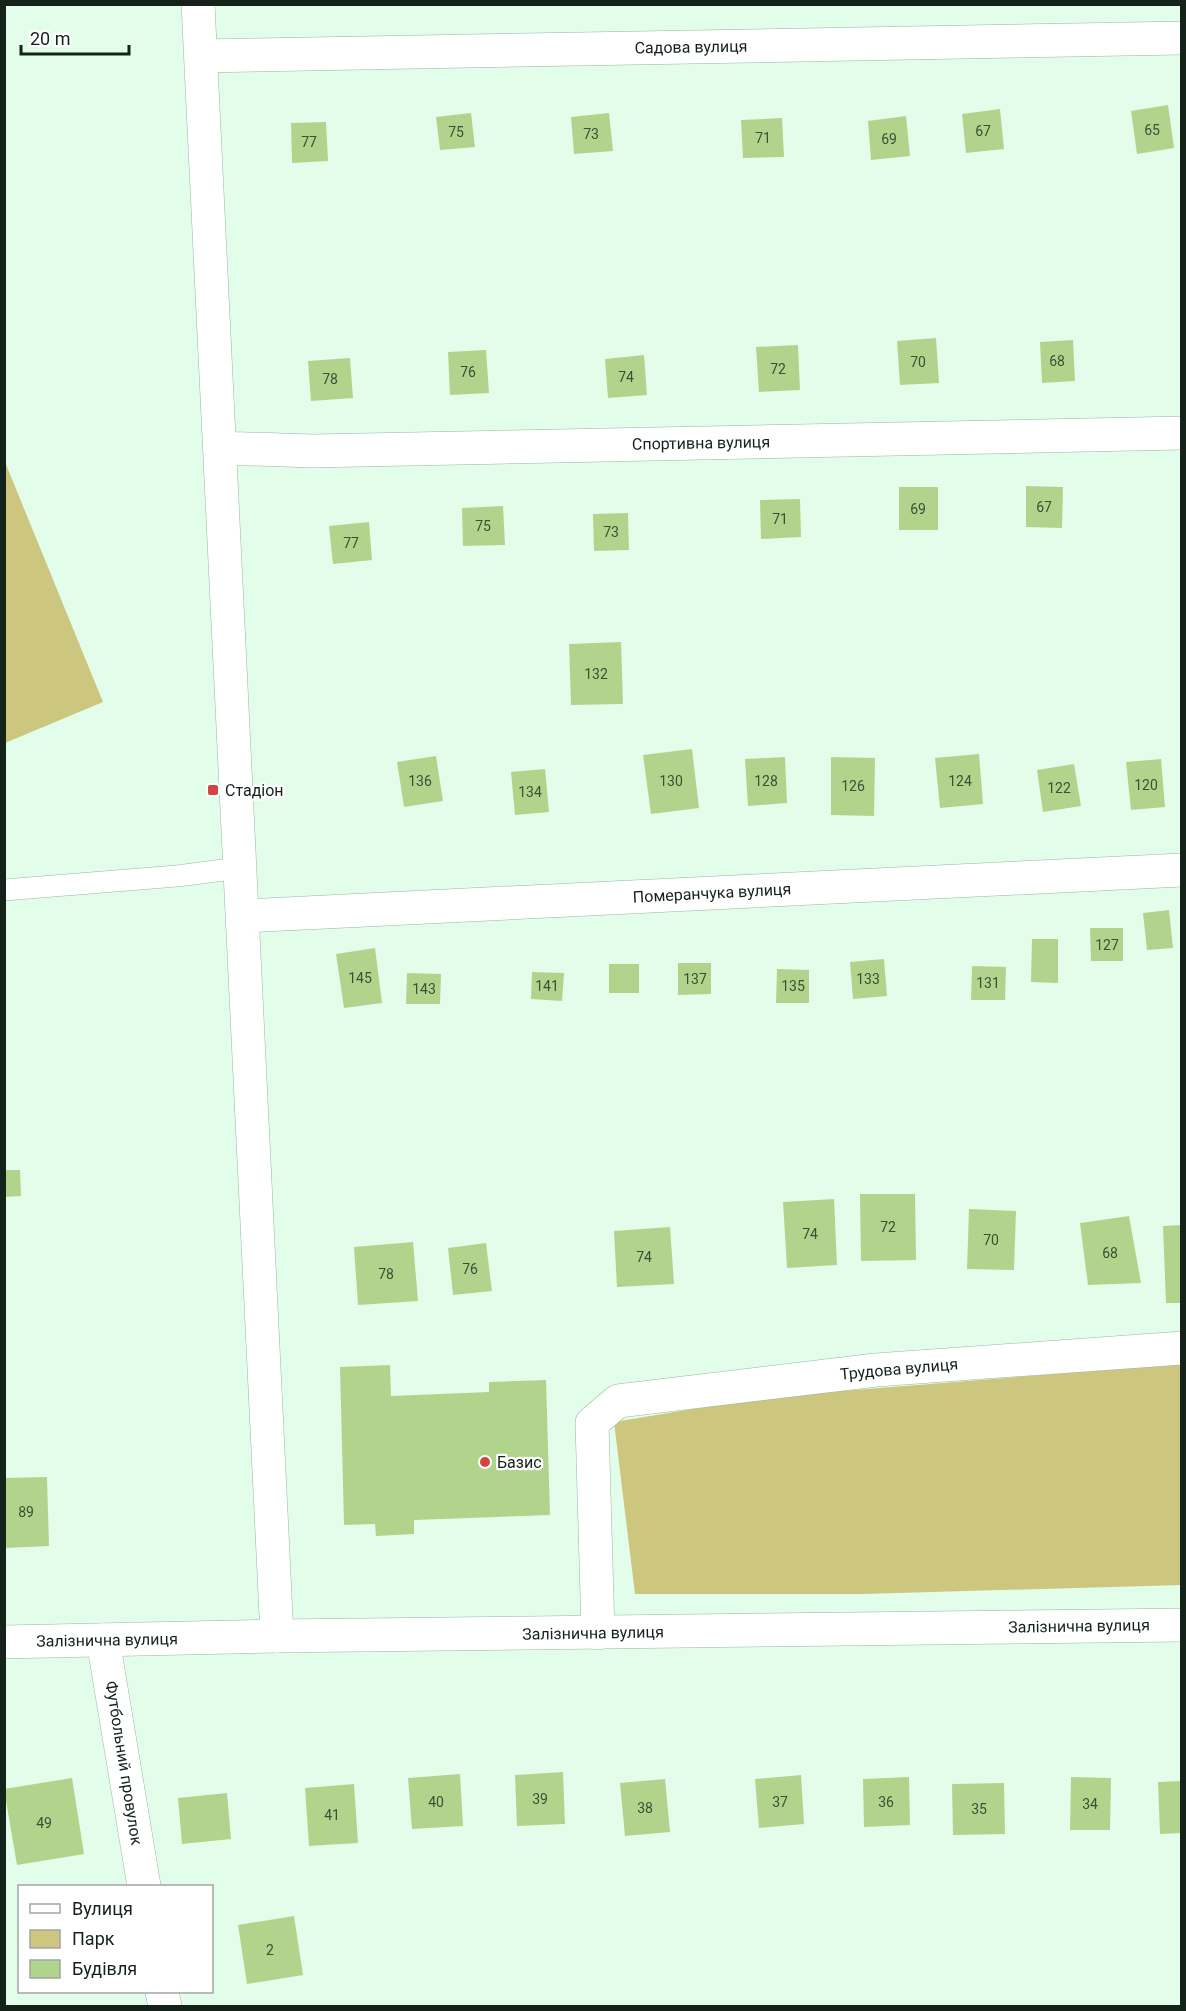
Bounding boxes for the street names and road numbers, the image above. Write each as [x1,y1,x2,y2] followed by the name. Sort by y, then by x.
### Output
[634,37,748,57] street label: Садова вулиця
[632,432,770,454] street label: Спортивна вулиця
[632,879,792,907] street label: Померанчука вулиця
[839,1354,959,1384] street label: Трудова вулиця
[1008,1615,1150,1637] street label: Залізнична вулиця
[522,1622,664,1644] street label: Залізнична вулиця
[36,1629,178,1651] street label: Залізнична вулиця
[102,1680,146,1847] street label: Футбольний провулок

